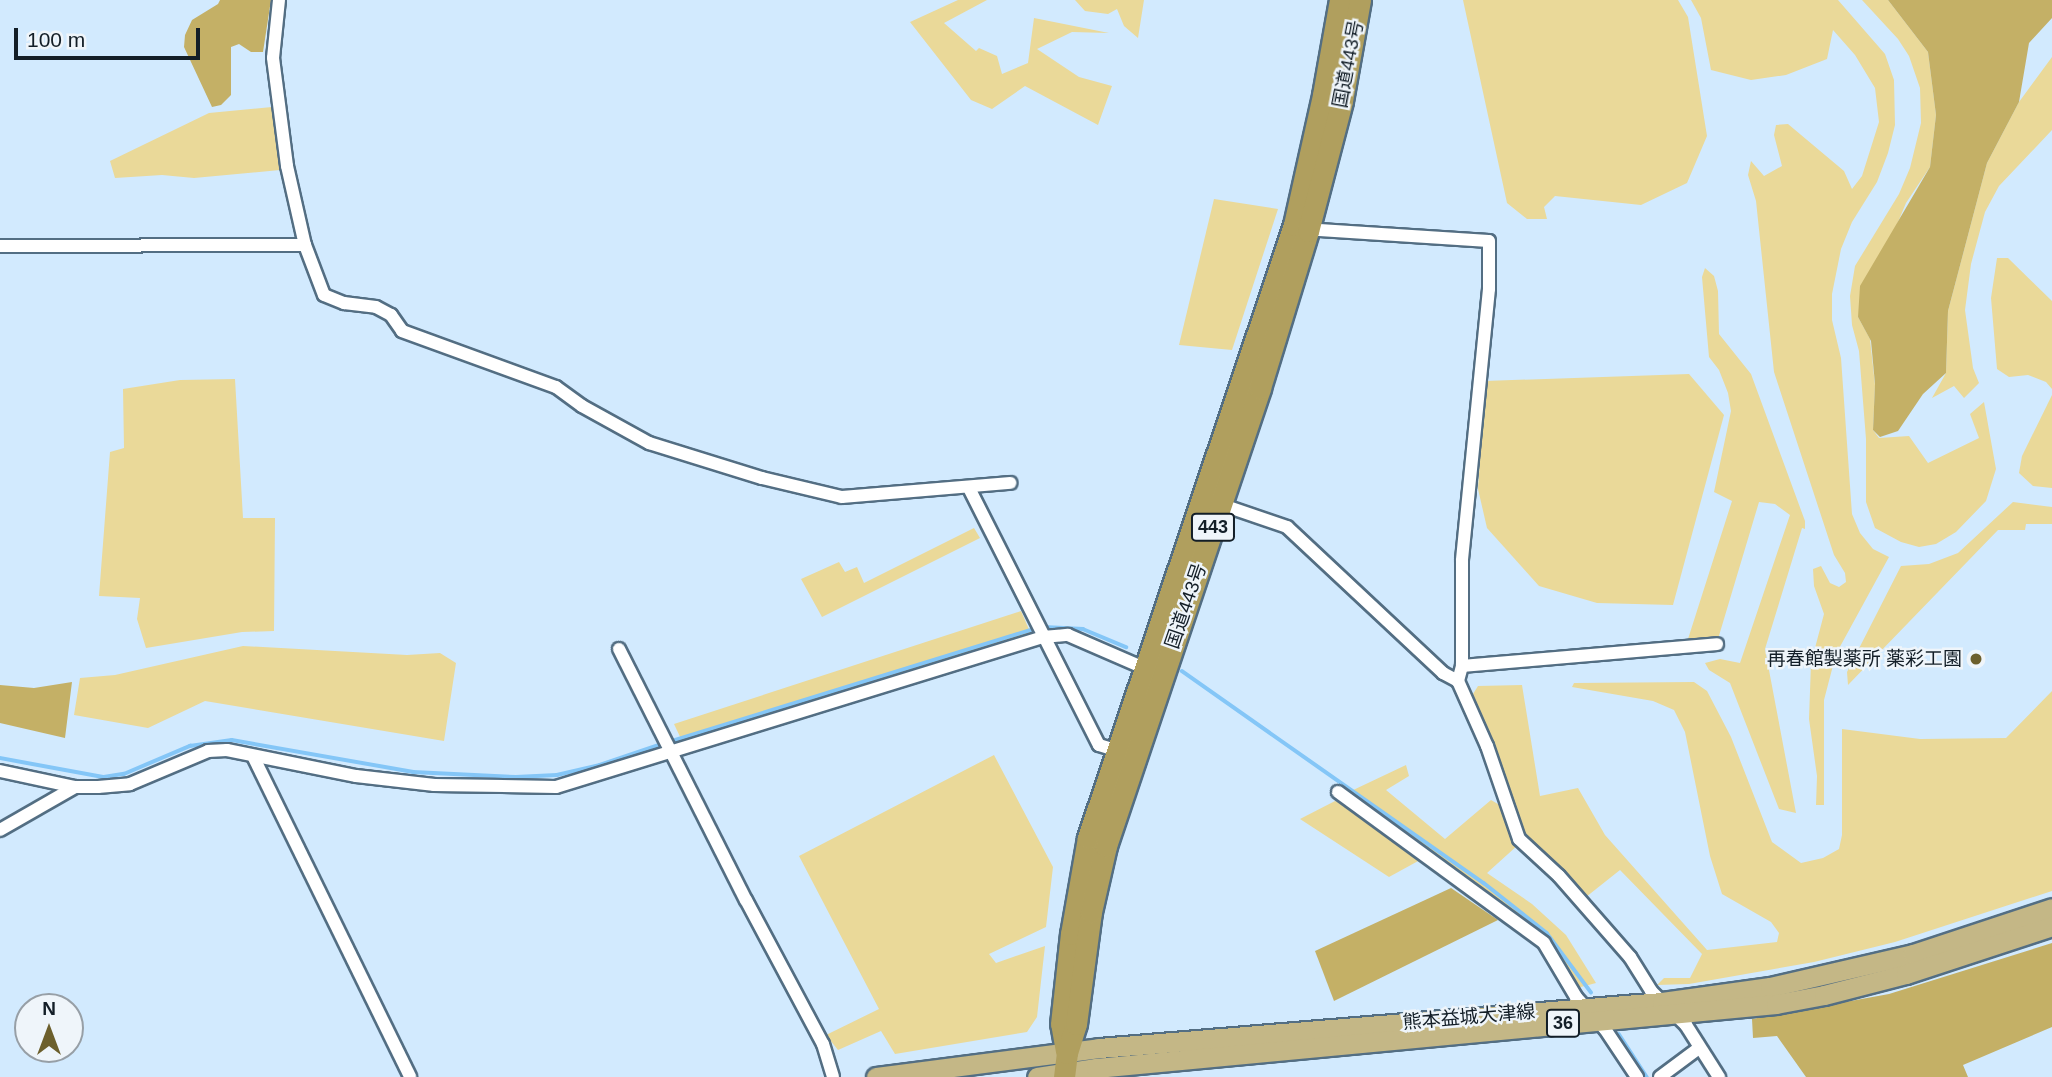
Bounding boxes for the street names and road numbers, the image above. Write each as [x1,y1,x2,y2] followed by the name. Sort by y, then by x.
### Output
[1328,18,1368,110] street label: 国道443号
[1190,512,1236,542] road number: 443
[1161,560,1211,652] street label: 国道443号
[1402,1000,1536,1034] street label: 熊本益城大津線
[1546,1008,1580,1038] road number: 36

